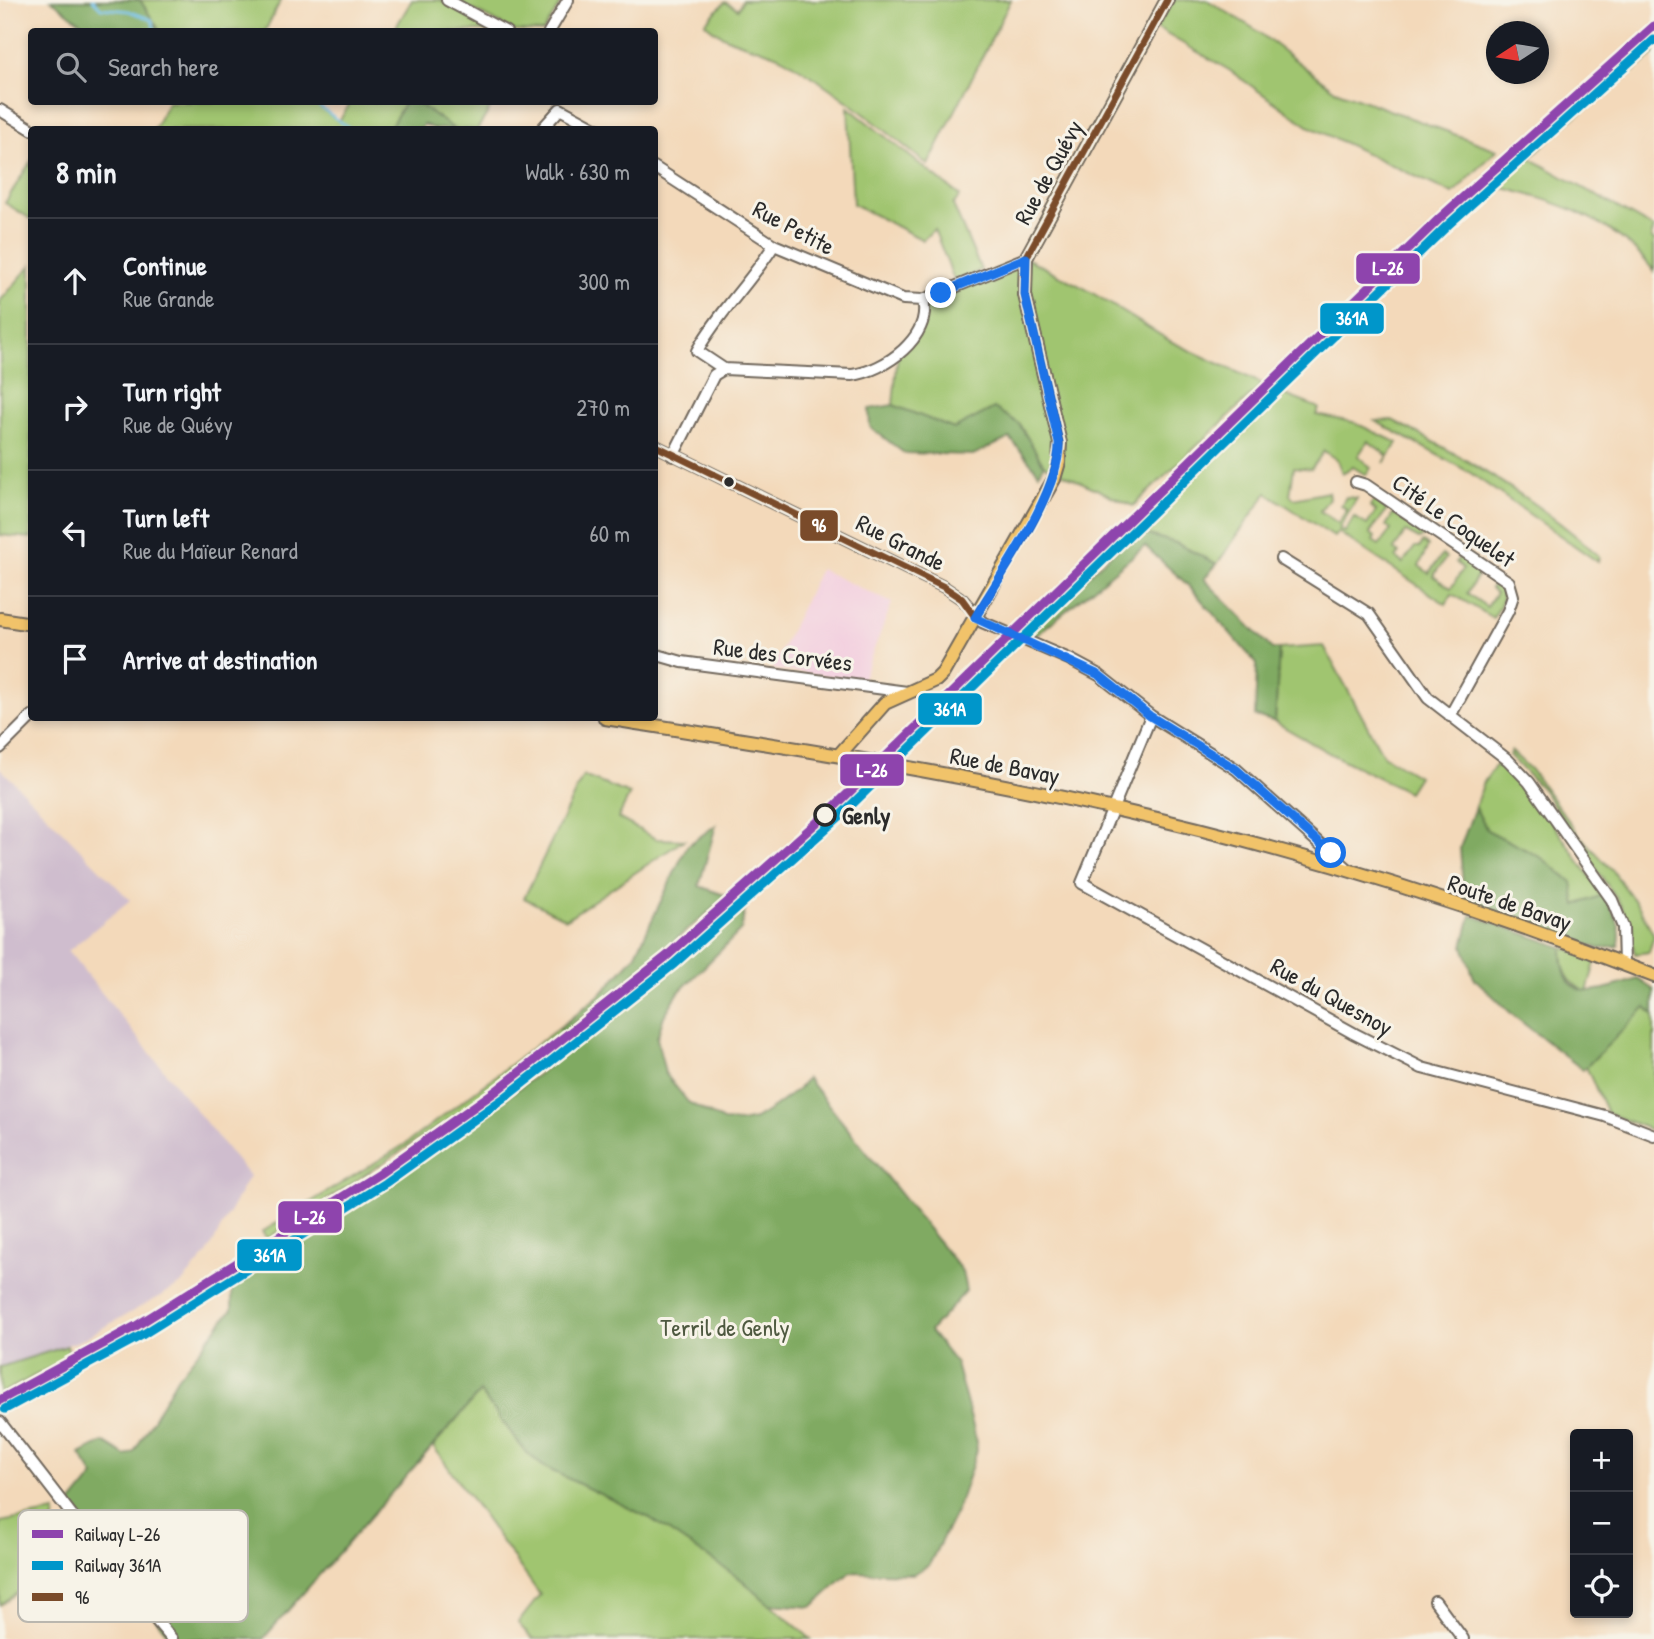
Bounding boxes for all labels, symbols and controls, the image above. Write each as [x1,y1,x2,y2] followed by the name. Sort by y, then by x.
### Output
[1486,21,1549,84] north arrow
[28,28,658,105] search box
[52,48,90,86] icon: search
[108,49,219,84] text: Search here
[1006,114,1090,230] street label: Rue de Quévy
[56,152,117,192] text: 8 min
[525,156,630,187] text: Walk · 630 m
[748,192,841,262] street label: Rue Petite
[123,248,207,283] text: Continue
[1355,252,1421,285] line badge: L-26
[1372,255,1404,281] text: L-26
[56,262,94,300] icon: ahead
[578,266,630,297] text: 300 m
[925,277,956,308] route end
[123,283,215,314] text: Rue Grande
[1319,302,1385,335] line badge: 361A
[1336,305,1369,331] text: 361A
[123,374,221,409] text: Turn right
[56,388,94,426] icon: right
[577,392,630,423] text: 270 m
[123,409,233,440] text: Rue de Quévy
[1386,466,1522,575] street label: Cité Le Coquelet
[722,475,736,489] unlabelled marker
[123,500,209,535] text: Turn left
[851,506,951,578] street label: Rue Grande
[799,509,839,542] line badge: 96
[812,512,827,538] text: 96
[56,514,94,552] icon: left
[590,518,630,549] text: 60 m
[123,535,298,566] text: Rue du Maïeur Renard
[712,630,854,678] street label: Rue des Corvées
[56,640,94,678] icon: arrive
[123,642,318,677] text: Arrive at destination
[917,692,983,726] line badge: 361A
[934,696,967,722] text: 361A
[948,739,1062,791] street label: Rue de Bavay
[839,753,905,787] line badge: L-26
[856,757,888,783] text: L-26
[842,799,890,832] place label: Genly
[814,804,836,826] marker: Genly
[1315,837,1346,868] route start
[1444,866,1576,938] street label: Route de Bavay
[1265,949,1399,1043] street label: Rue du Quesnoy
[277,1200,343,1234] line badge: L-26
[294,1204,326,1230] text: L-26
[236,1238,303,1272] line badge: 361A
[254,1242,287,1268] text: 361A
[660,1311,790,1343] park label: Terril de Genly
[1570,1429,1633,1618] map controls
[1570,1429,1633,1492] button: +
[1570,1492,1633,1555] button: −
[18,1510,248,1622] legend
[75,1521,160,1547] text: Railway L-26
[75,1552,161,1578] text: Railway 361A
[1570,1555,1633,1618] button: locate
[75,1584,90,1610] text: 96

